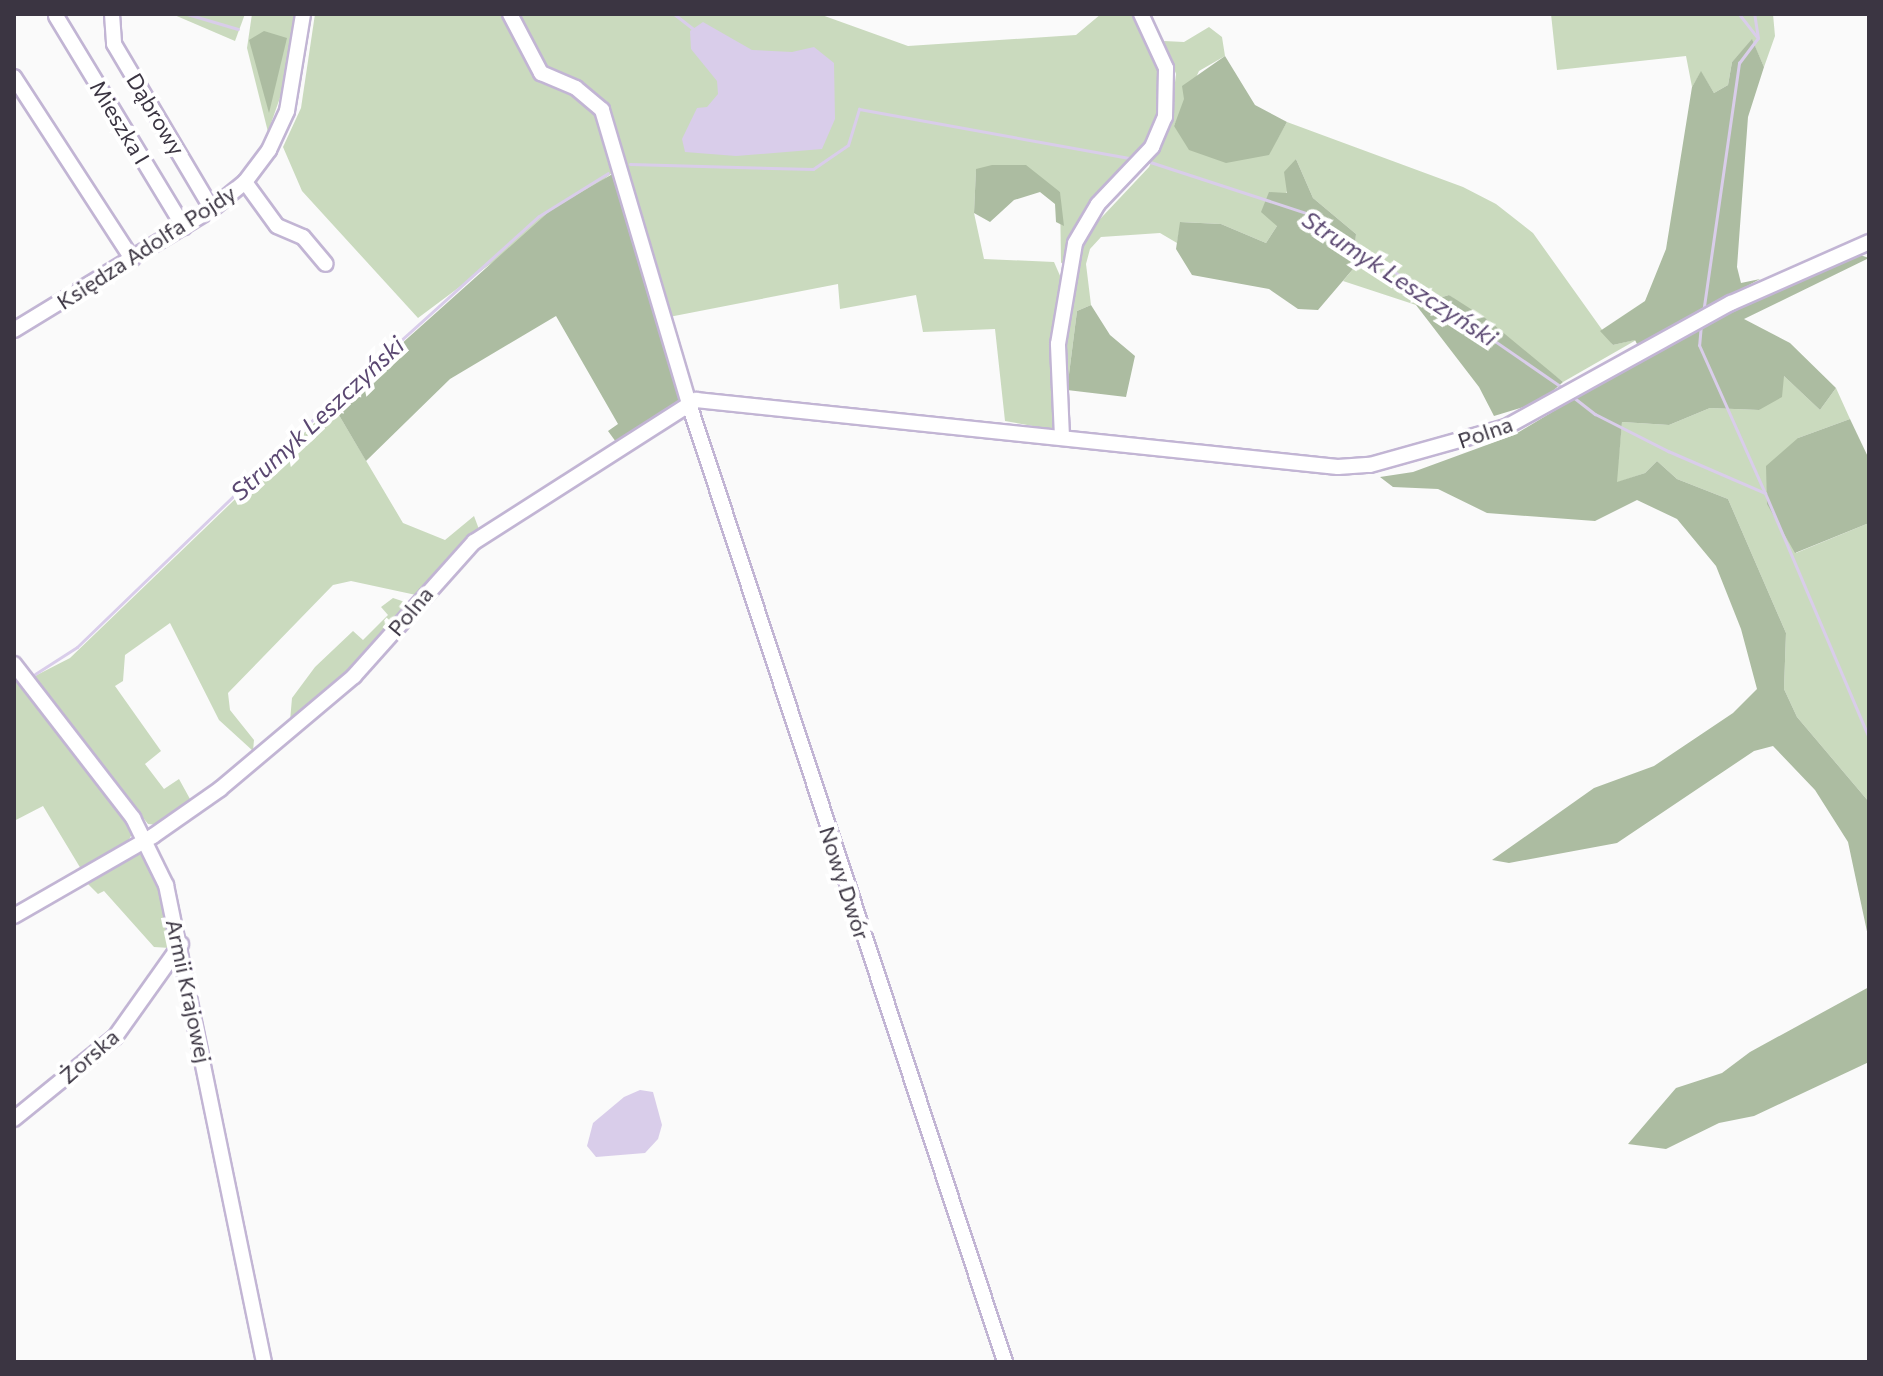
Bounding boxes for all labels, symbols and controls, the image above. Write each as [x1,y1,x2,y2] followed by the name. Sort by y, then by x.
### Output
[121,68,191,160] street label: Dąbrowy
[85,75,155,169] street label: Mieszka I
[52,179,240,315] street label: Księdza Adolfa Pojdy
[1297,204,1503,352] water label: Strumyk Leszczyński
[224,330,410,506] water label: Strumyk Leszczyński
[1454,410,1516,454] street label: Polna
[382,581,438,641] street label: Polna
[814,823,876,943] street label: Nowy Dwór
[161,917,217,1065] street label: Armii Krajowej
[54,1023,124,1089] street label: Żorska

